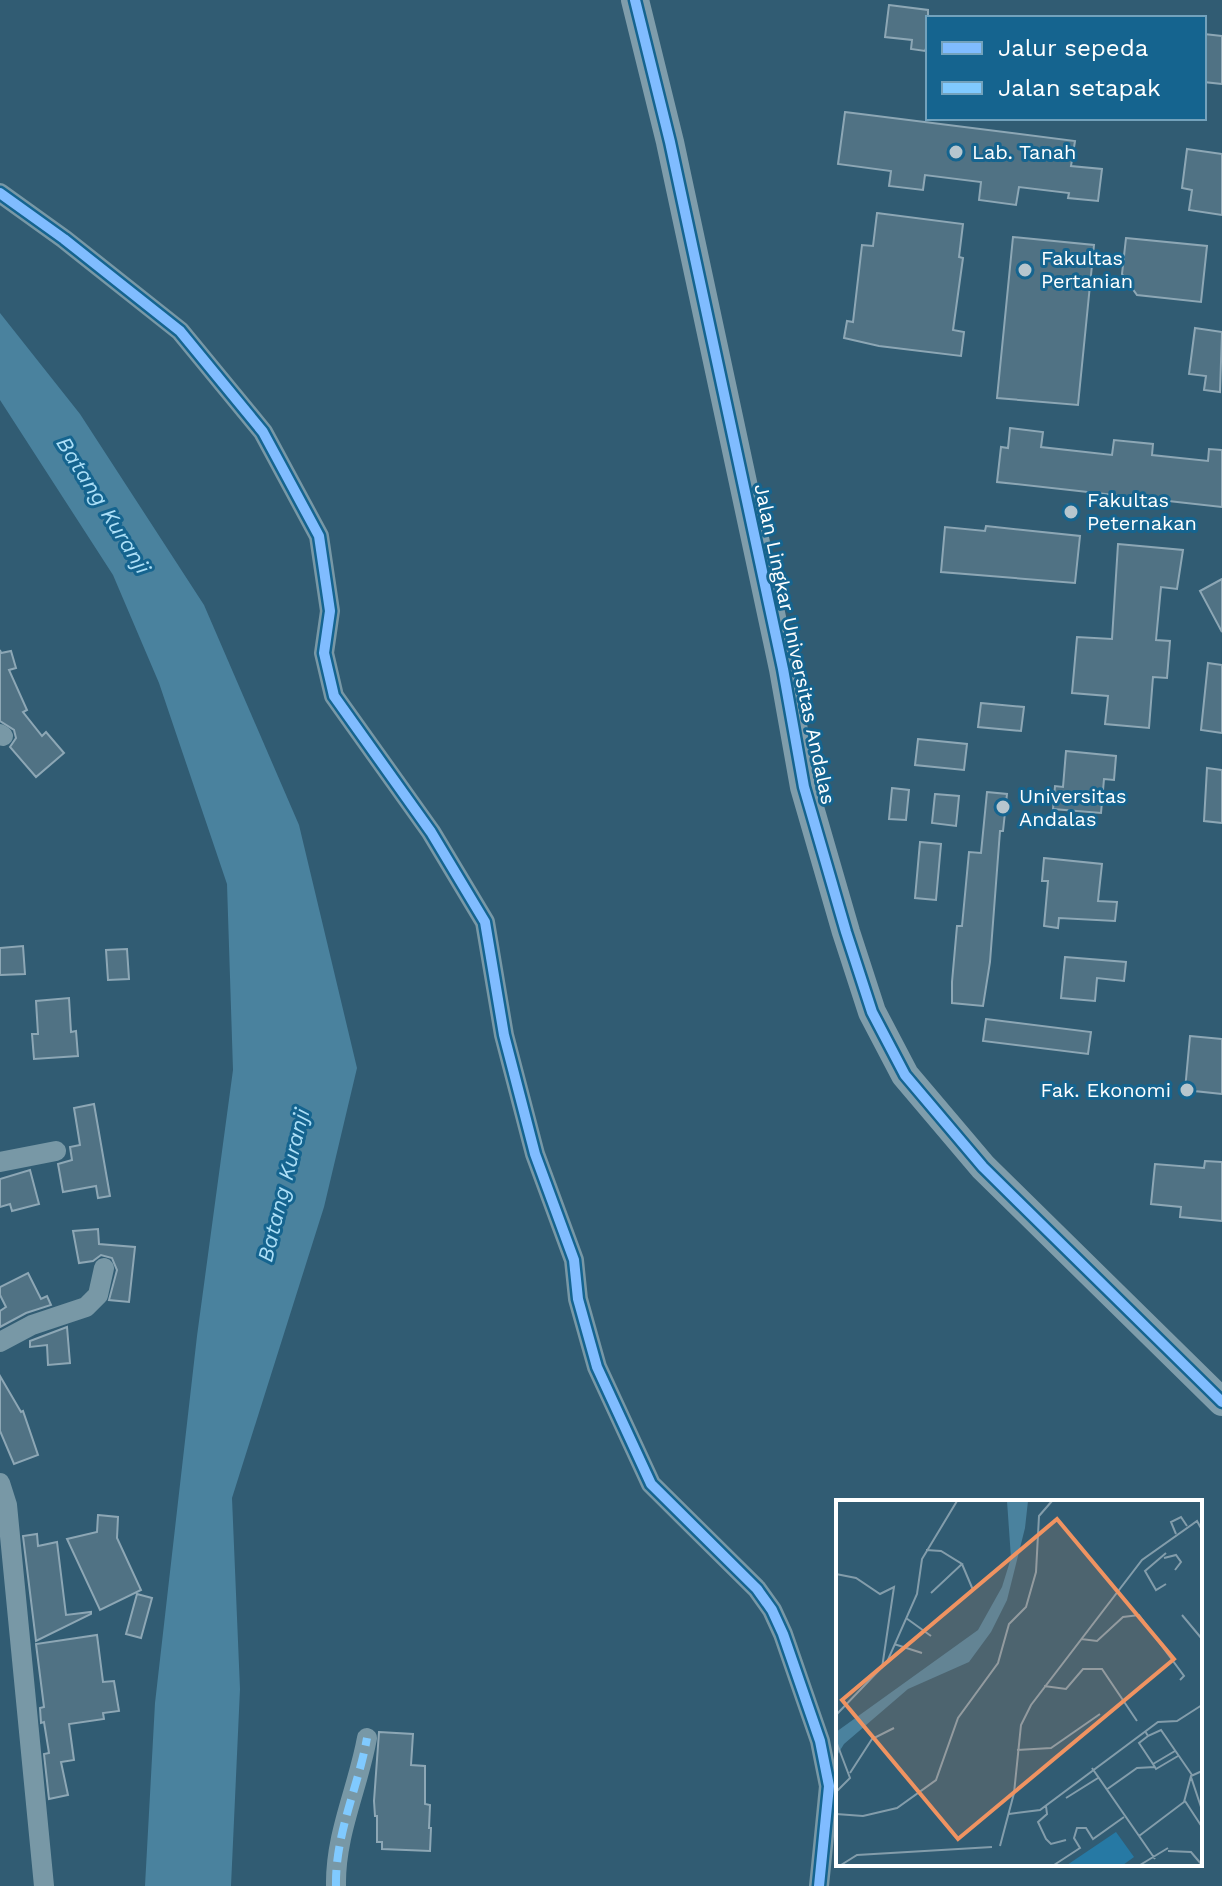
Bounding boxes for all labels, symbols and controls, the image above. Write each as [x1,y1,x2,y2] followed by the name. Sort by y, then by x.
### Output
[926,16,1206,120] legend
[998,34,1148,62] text: Jalur sepeda
[998,74,1161,102] text: Jalan setapak
[972,140,1076,164] place label: Lab. Tanah
[947,143,965,161] marker: Lab. Tanah
[1041,246,1133,293] place label: Fakultas Pertanian
[1016,261,1034,279] marker: Fakultas Pertanian
[51,432,157,580] water label: Batang Kuranji
[749,481,841,807] street label: Jalan Lingkar Universitas Andalas
[1087,488,1197,535] place label: Fakultas Peternakan
[1062,503,1080,521] marker: Fakultas Peternakan
[1019,784,1127,831] place label: Universitas Andalas
[994,798,1012,816] marker: Universitas Andalas
[1041,1078,1171,1102] place label: Fak. Ekonomi
[1178,1081,1196,1099] marker: Fak. Ekonomi
[252,1105,315,1264] water label: Batang Kuranji
[836,1500,1202,1866] inset map

